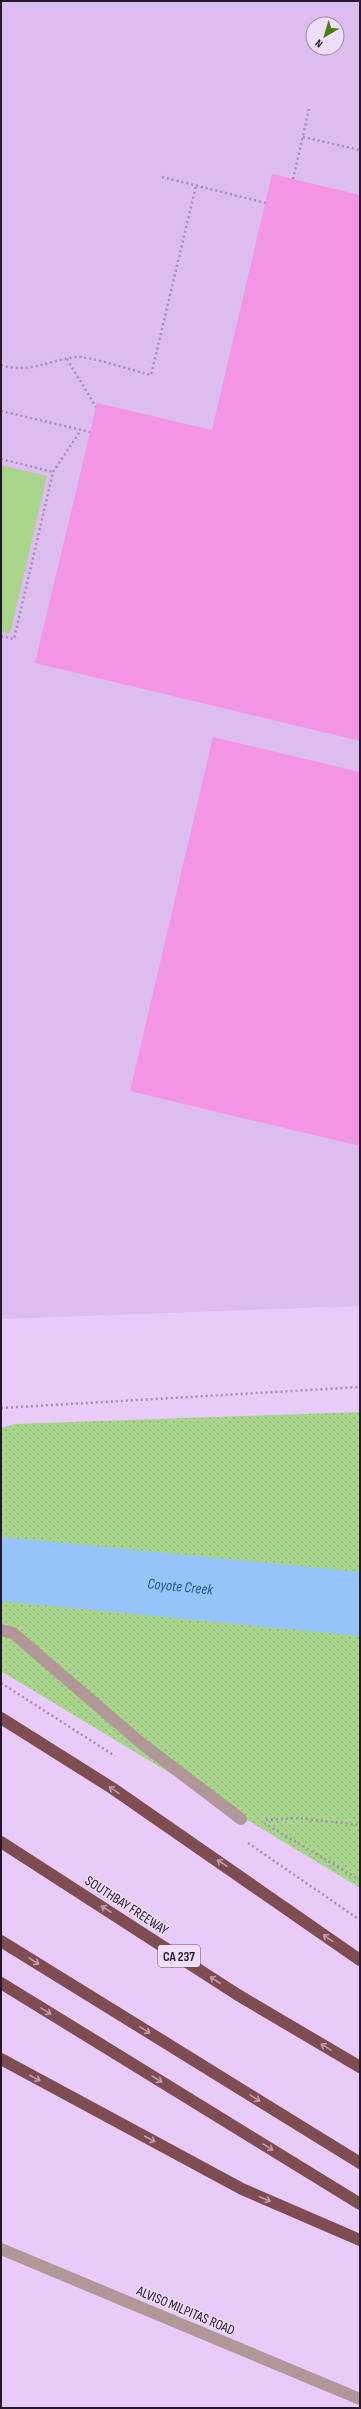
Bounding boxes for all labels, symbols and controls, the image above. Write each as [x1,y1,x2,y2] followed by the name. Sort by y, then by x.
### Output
[305,16,345,56] north arrow
[313,36,325,50] text: N
[147,1574,214,1600] water label: Coyote Creek
[109,1786,120,1794] one-way arrow
[216,1859,227,1867] one-way arrow
[82,1872,172,1939] street label: SOUTHBAY FREEWAY
[101,1905,112,1913] one-way arrow
[323,1934,334,1942] one-way arrow
[158,1945,200,1967] road number: CA 237
[28,1958,40,1966] one-way arrow
[210,1976,221,1984] one-way arrow
[40,2007,52,2015] one-way arrow
[139,2026,151,2034] one-way arrow
[320,2043,332,2051] one-way arrow
[29,2074,41,2082] one-way arrow
[151,2075,162,2083] one-way arrow
[249,2094,260,2102] one-way arrow
[144,2136,156,2144] one-way arrow
[262,2143,273,2151] one-way arrow
[259,2196,271,2203] one-way arrow
[133,2282,238,2339] street label: ALVISO MILPITAS ROAD

